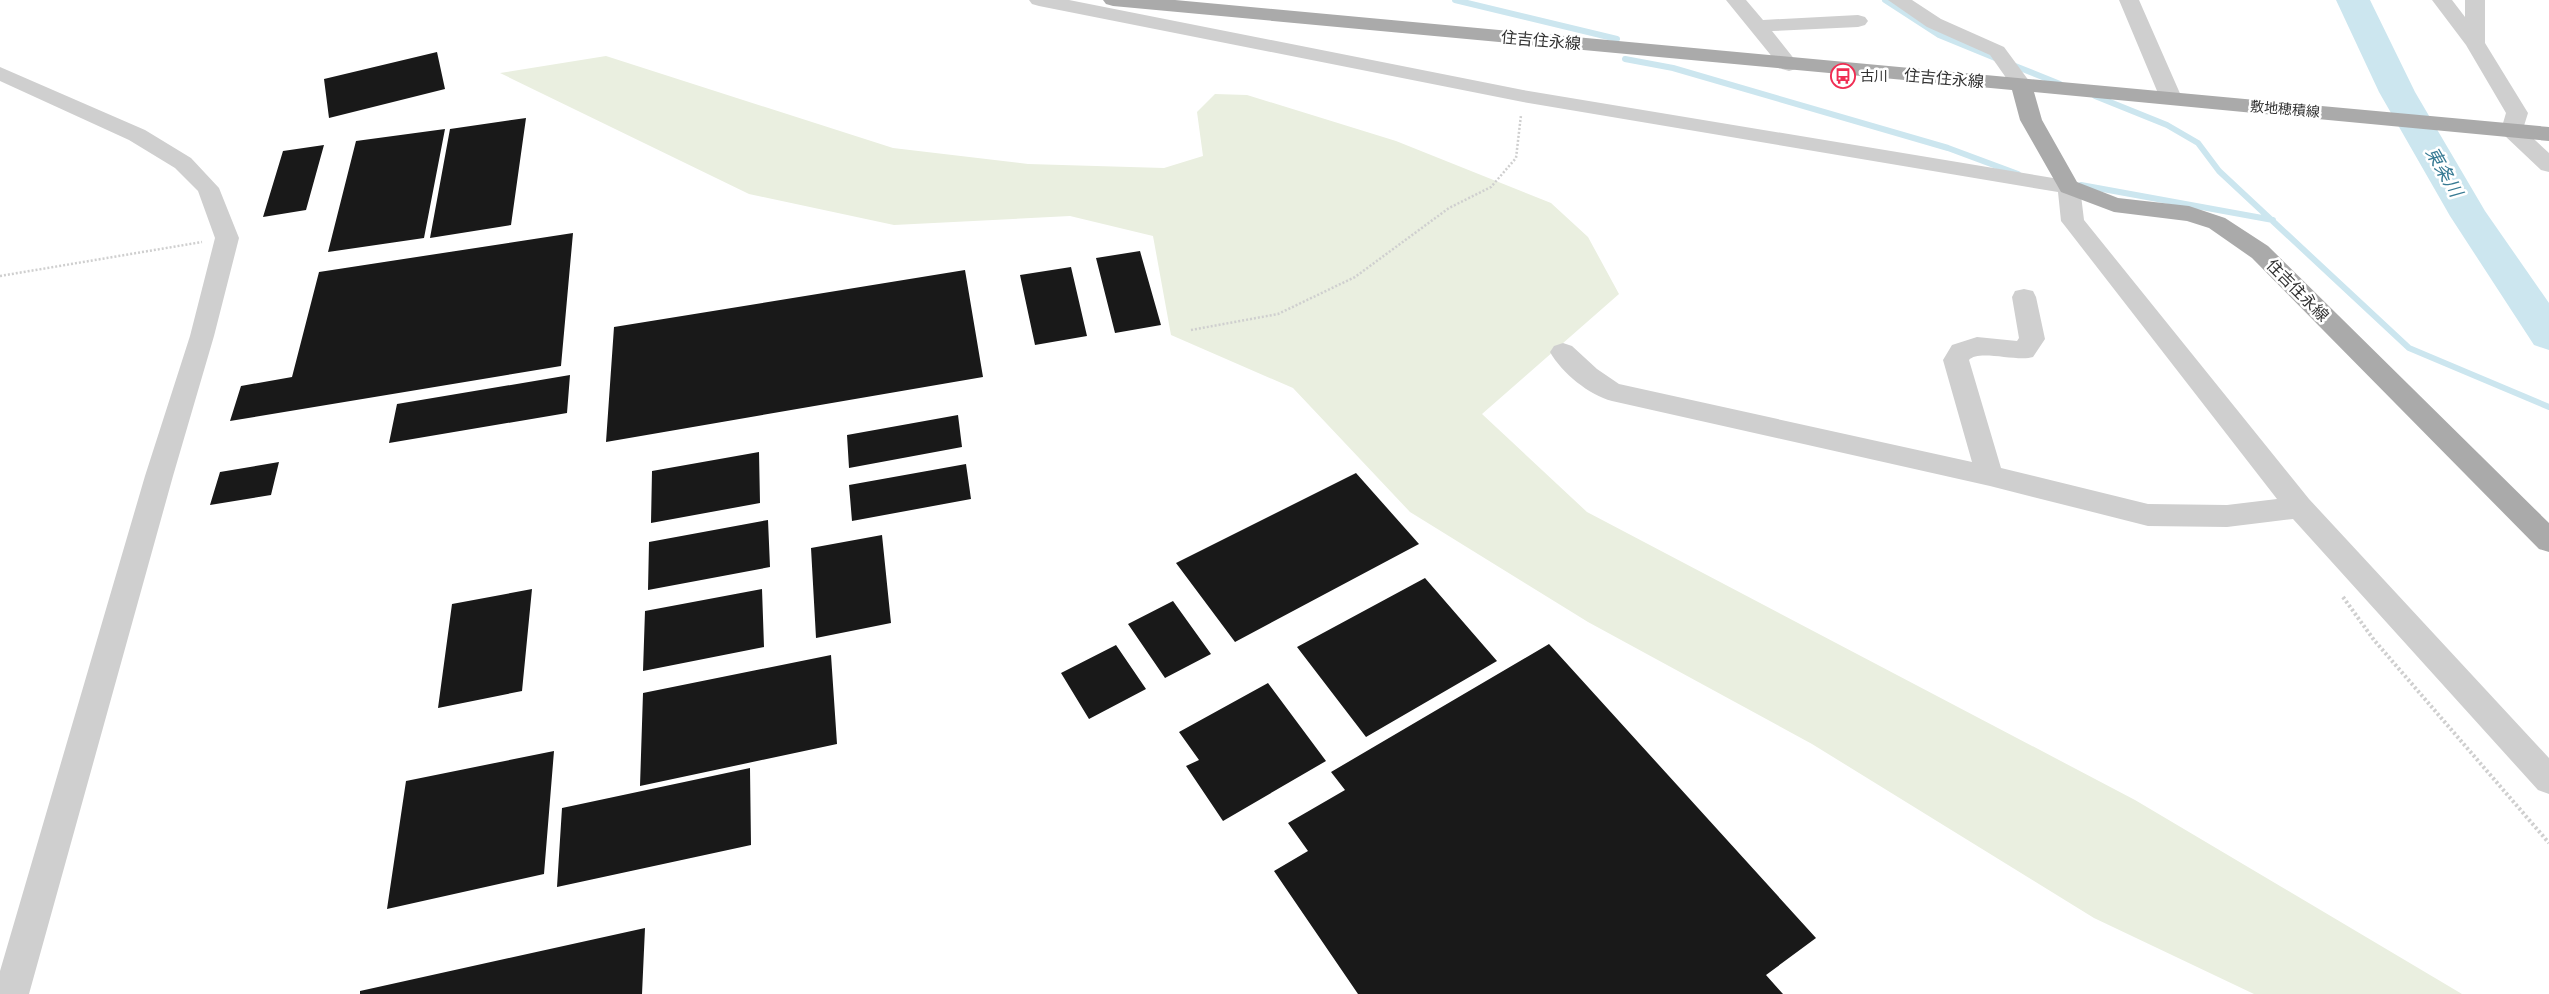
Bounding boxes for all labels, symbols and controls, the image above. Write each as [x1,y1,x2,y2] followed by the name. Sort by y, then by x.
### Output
[1500,27,1582,53] street label: 住吉住永線
[1830,63,1856,89] bus stop icon: 古川
[1903,65,1985,91] street label: 住吉住永線
[1860,67,1888,85] place label: 古川
[2249,97,2321,121] street label: 敷地穂積線
[2421,143,2469,203] water label: 東条川
[2263,255,2333,325] street label: 住吉住永線

